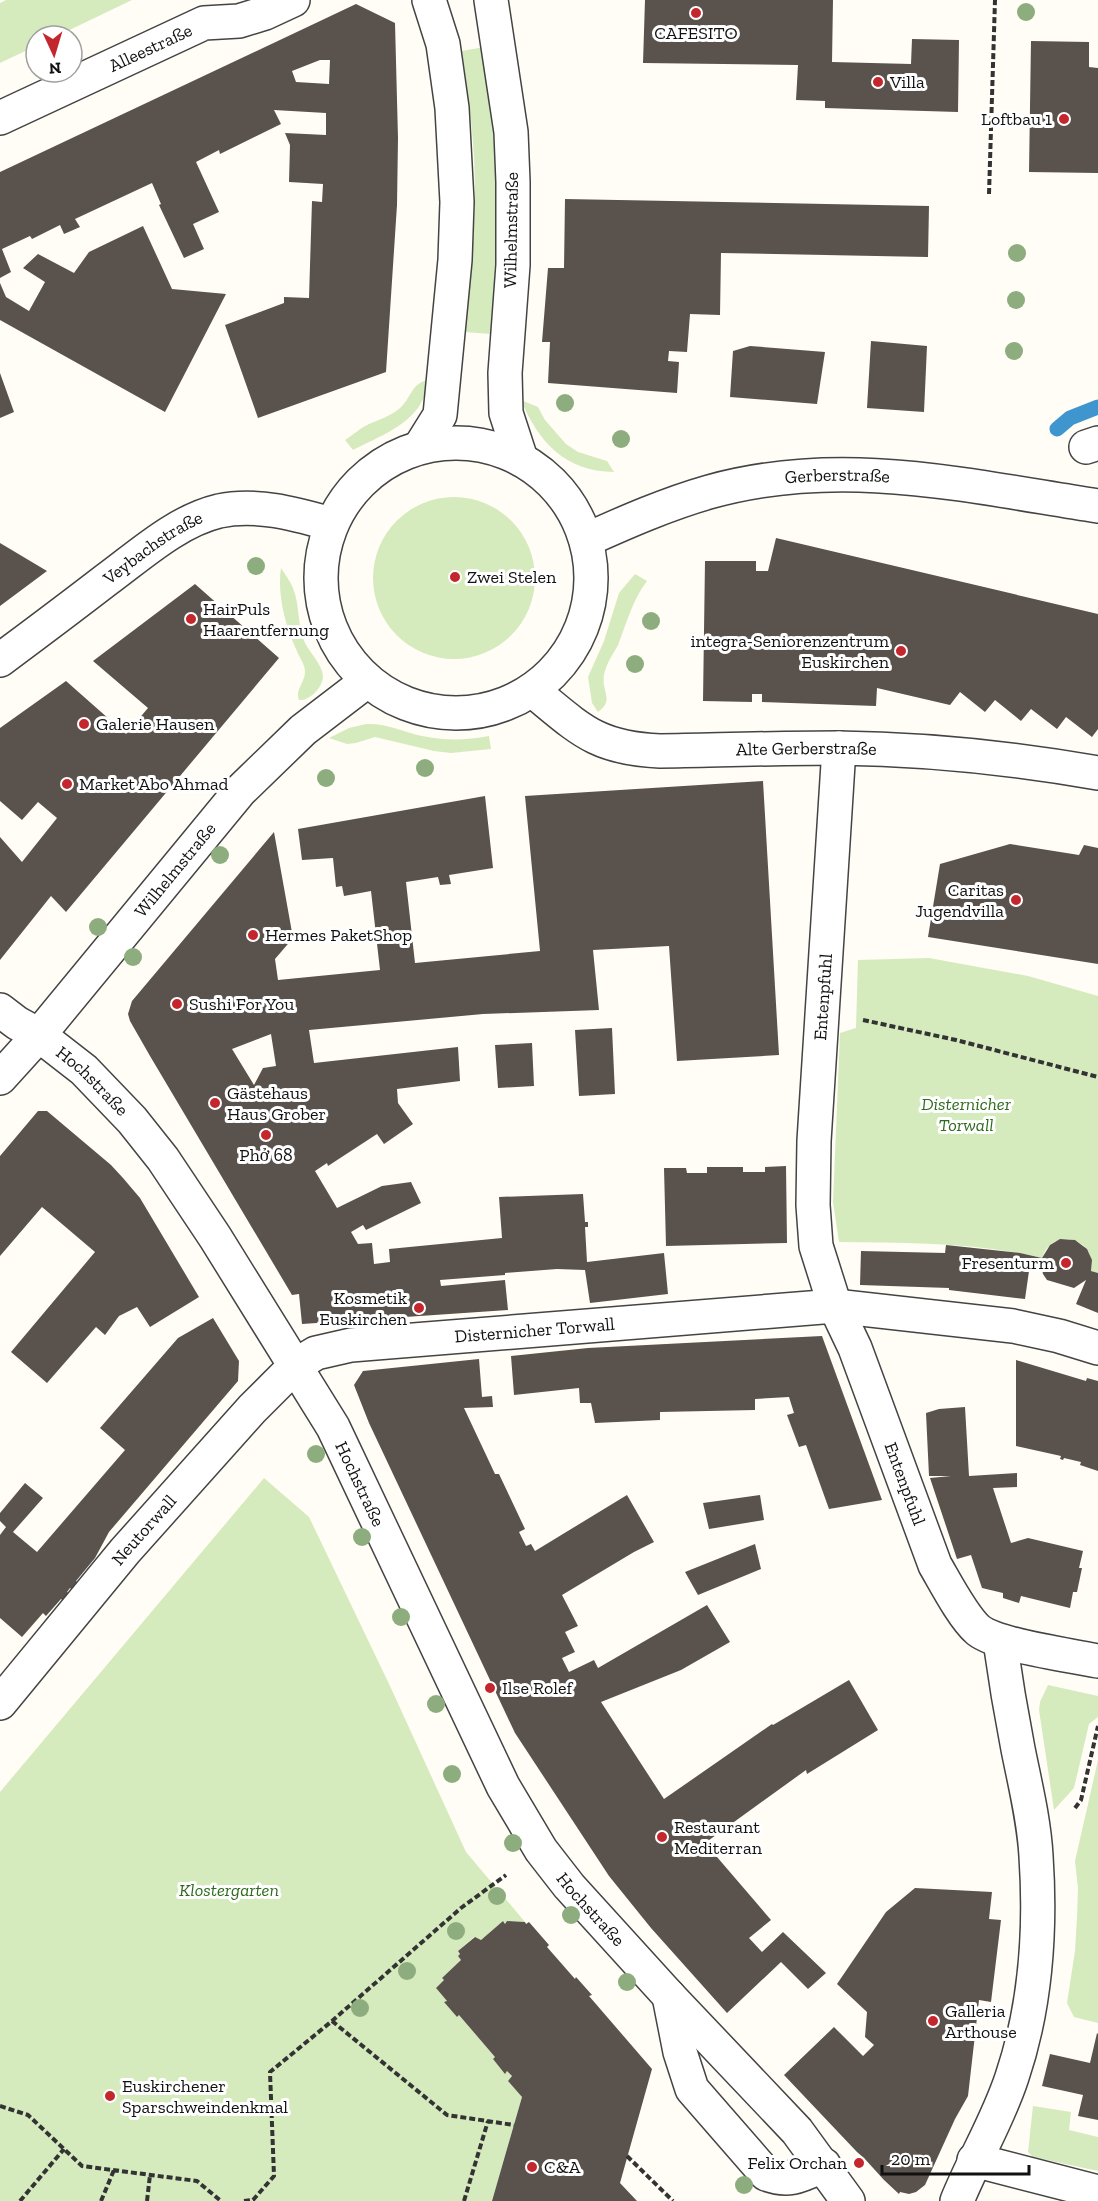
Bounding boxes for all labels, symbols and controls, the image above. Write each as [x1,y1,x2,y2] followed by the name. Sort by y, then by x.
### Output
[689,6,703,20] marker: CAFESITO
[105,19,196,77] street label: Alleestraße
[654,22,738,44] place label: CAFESITO
[24,24,84,84] north arrow
[48,59,62,78] text: N
[889,71,925,93] place label: Villa
[871,75,885,89] marker: Villa
[981,108,1052,130] place label: Loftbau 1
[1057,112,1071,126] marker: Loftbau 1
[499,172,523,288] street label: Wilhelmstraße
[784,464,891,488] street label: Gerberstraße
[98,506,206,590] street label: Veybachstraße
[467,566,557,588] place label: Zwei Stelen
[448,570,462,584] marker: Zwei Stelen
[203,598,329,641] place label: HairPuls Haarentfernung
[184,612,198,626] marker: HairPuls Haarentfernung
[690,630,890,673] place label: integra-Seniorenzentrum Euskirchen
[894,644,908,658] marker: integra-Seniorenzentrum Euskirchen
[96,713,215,735] place label: Galerie Hausen
[77,717,91,731] marker: Galerie Hausen
[736,737,877,760] street label: Alte Gerberstraße
[79,773,229,795] place label: Market Abo Ahmad
[60,777,74,791] marker: Market Abo Ahmad
[130,818,221,922] street label: Wilhelmstraße
[915,879,1004,922] place label: Caritas Jugendvilla
[1009,893,1023,907] marker: Caritas Jugendvilla
[265,924,412,946] place label: Hermes PaketShop
[246,928,260,942] marker: Hermes PaketShop
[809,953,837,1041] street label: Entenpfuhl
[189,993,294,1015] place label: Sushi For You
[170,997,184,1011] marker: Sushi For You
[52,1041,133,1121] street label: Hochstraße
[227,1082,326,1125] place label: Gästehaus Haus Grober
[921,1093,1012,1136] park label: Disternicher Torwall
[208,1096,222,1110] marker: Gästehaus Haus Grober
[259,1128,273,1142] marker: Phở 68
[239,1144,293,1166] place label: Phở 68
[961,1252,1054,1274] place label: Fresenturm
[1059,1256,1073,1270] marker: Fresenturm
[319,1287,408,1330] place label: Kosmetik Euskirchen
[412,1301,426,1315] marker: Kosmetik Euskirchen
[454,1313,616,1348] street label: Disternicher Torwall
[330,1438,390,1530] street label: Hochstraße
[880,1439,930,1529] street label: Entenpfuhl
[107,1490,181,1570] street label: Neutorwall
[502,1677,573,1699] place label: Ilse Rolef
[483,1681,497,1695] marker: Ilse Rolef
[674,1816,763,1859] place label: Restaurant Mediterran
[655,1830,669,1844] marker: Restaurant Mediterran
[552,1868,629,1951] street label: Hochstraße
[179,1879,279,1901] park label: Klostergarten
[945,2000,1017,2043] place label: Galleria Arthouse
[926,2014,940,2028] marker: Galleria Arthouse
[122,2075,288,2118] place label: Euskirchener Sparschweindenkmal
[103,2089,117,2103] marker: Euskirchener Sparschweindenkmal
[882,2138,1029,2176] scale bar
[891,2148,931,2170] text: 20 m
[748,2152,848,2174] place label: Felix Orchan
[544,2156,581,2178] place label: C&A
[852,2156,866,2170] marker: Felix Orchan
[525,2160,539,2174] marker: C&A

